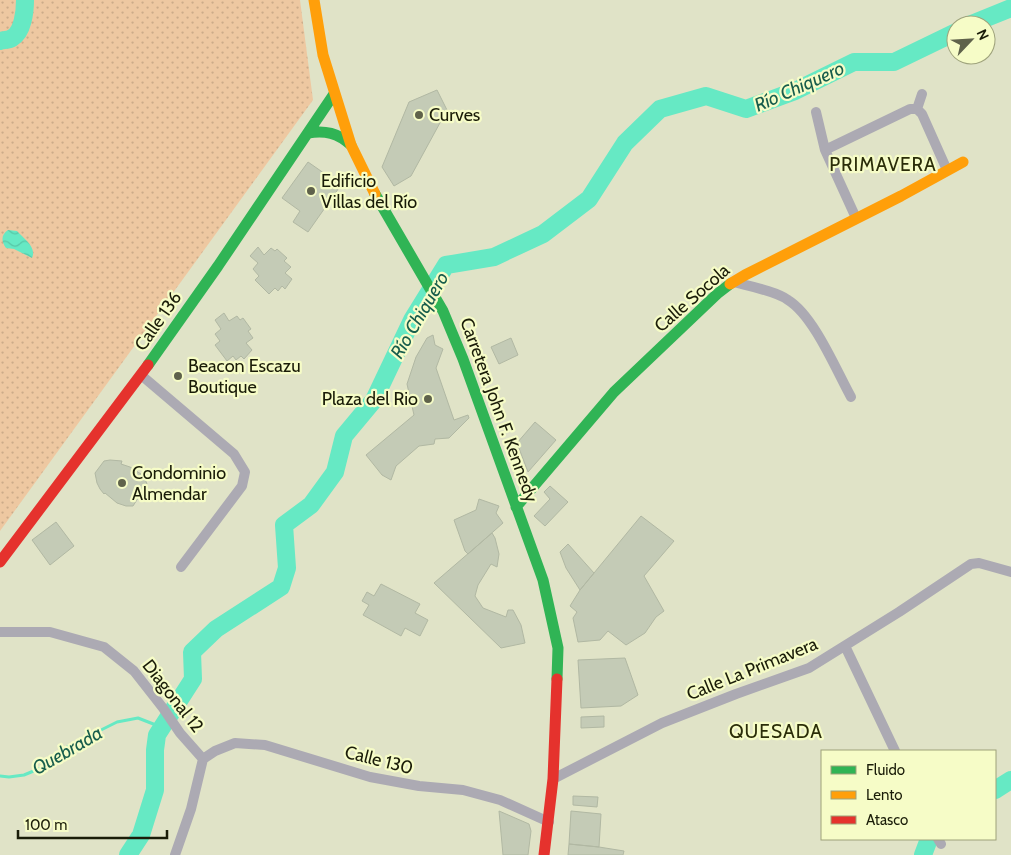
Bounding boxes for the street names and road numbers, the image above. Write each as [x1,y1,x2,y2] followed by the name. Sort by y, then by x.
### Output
[650,259,734,337] street label: Calle Socola
[130,287,186,355] street label: Calle 136
[455,315,543,505] street label: Carretera John F. Kennedy
[683,633,821,705] street label: Calle La Primavera
[138,655,208,737] street label: Diagonal 12
[343,741,415,779] street label: Calle 130

